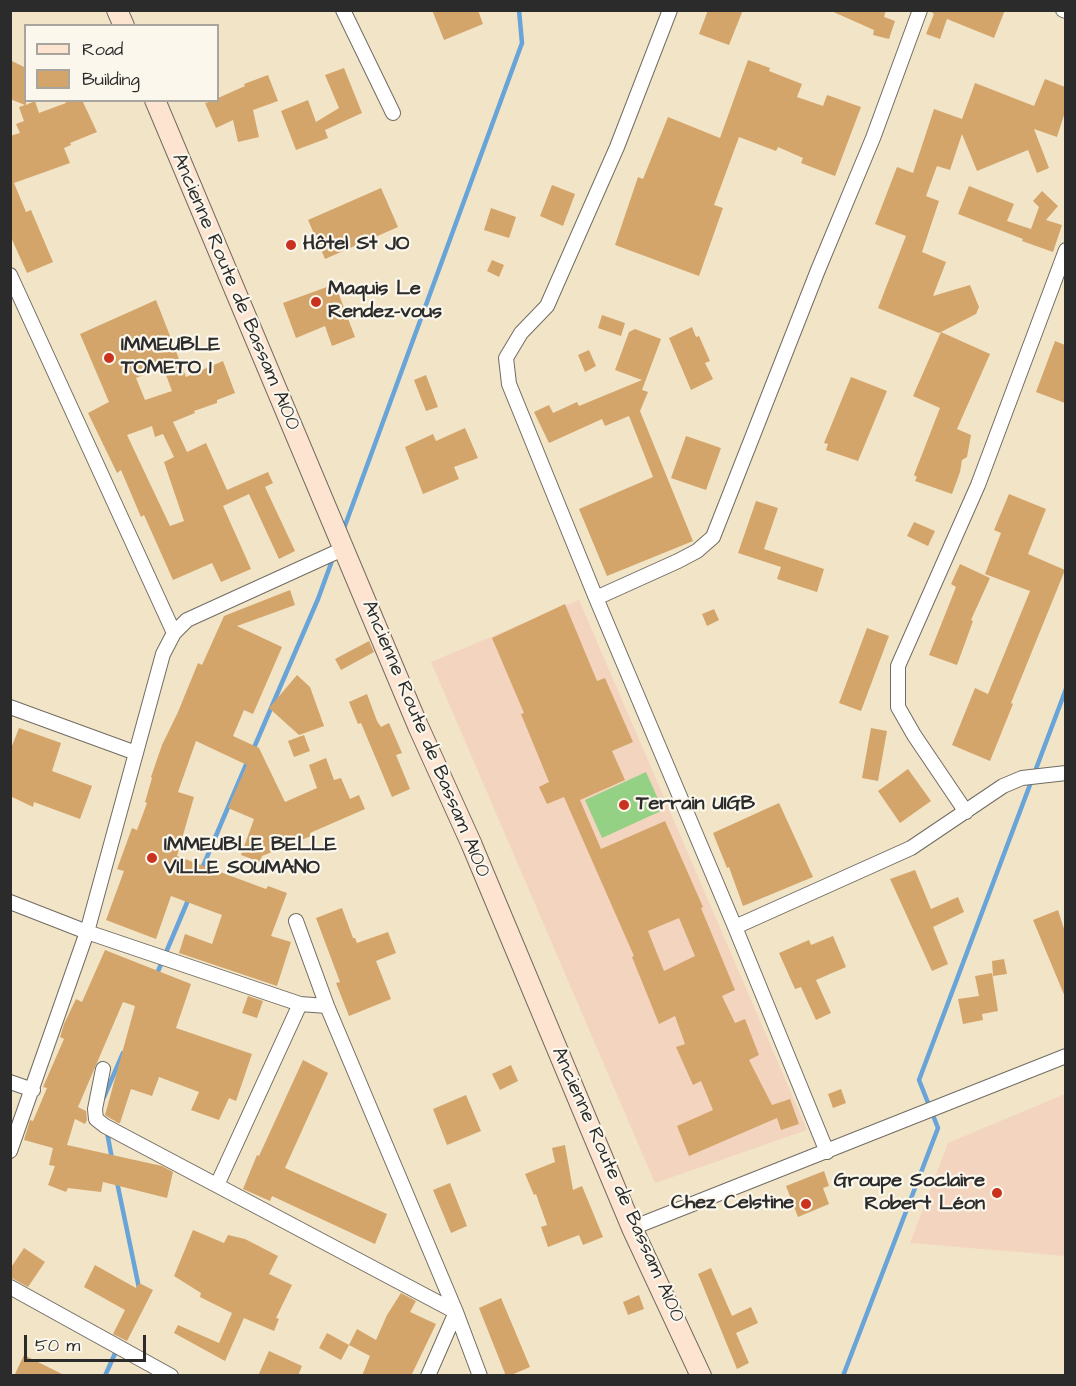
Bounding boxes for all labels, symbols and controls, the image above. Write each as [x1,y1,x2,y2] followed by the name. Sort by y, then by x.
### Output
[24,24,219,102] legend
[82,37,123,62] text: Road
[82,67,140,92] text: Building
[166,150,304,434] street label: Ancienne Route de Bassam A100
[303,233,409,257] place label: Hôtel St JO
[284,238,298,252] marker: Hôtel St JO
[328,278,442,325] place label: Maquis Le Rendez-vous
[309,295,323,309] marker: Maquis Le Rendez-vous
[121,334,220,381] place label: IMMEUBLE TOMETO 1
[102,351,116,365] marker: IMMEUBLE TOMETO 1
[356,597,494,881] street label: Ancienne Route de Bassam A100
[636,793,755,817] place label: Terrain UIGB
[617,798,631,812] marker: Terrain UIGB
[164,834,337,881] place label: IMMEUBLE BELLE VILLE SOUMANO
[145,851,159,865] marker: IMMEUBLE BELLE VILLE SOUMANO
[545,1044,689,1326] street label: Ancienne Route de Bassam A100
[834,1170,985,1217] place label: Groupe Soclaire Robert Léon
[990,1186,1004,1200] marker: Groupe Soclaire Robert Léon
[671,1192,794,1216] place label: Chez Celstine
[799,1197,813,1211] marker: Chez Celstine
[27,1323,148,1361] scale bar
[35,1333,80,1358] text: 50 m

